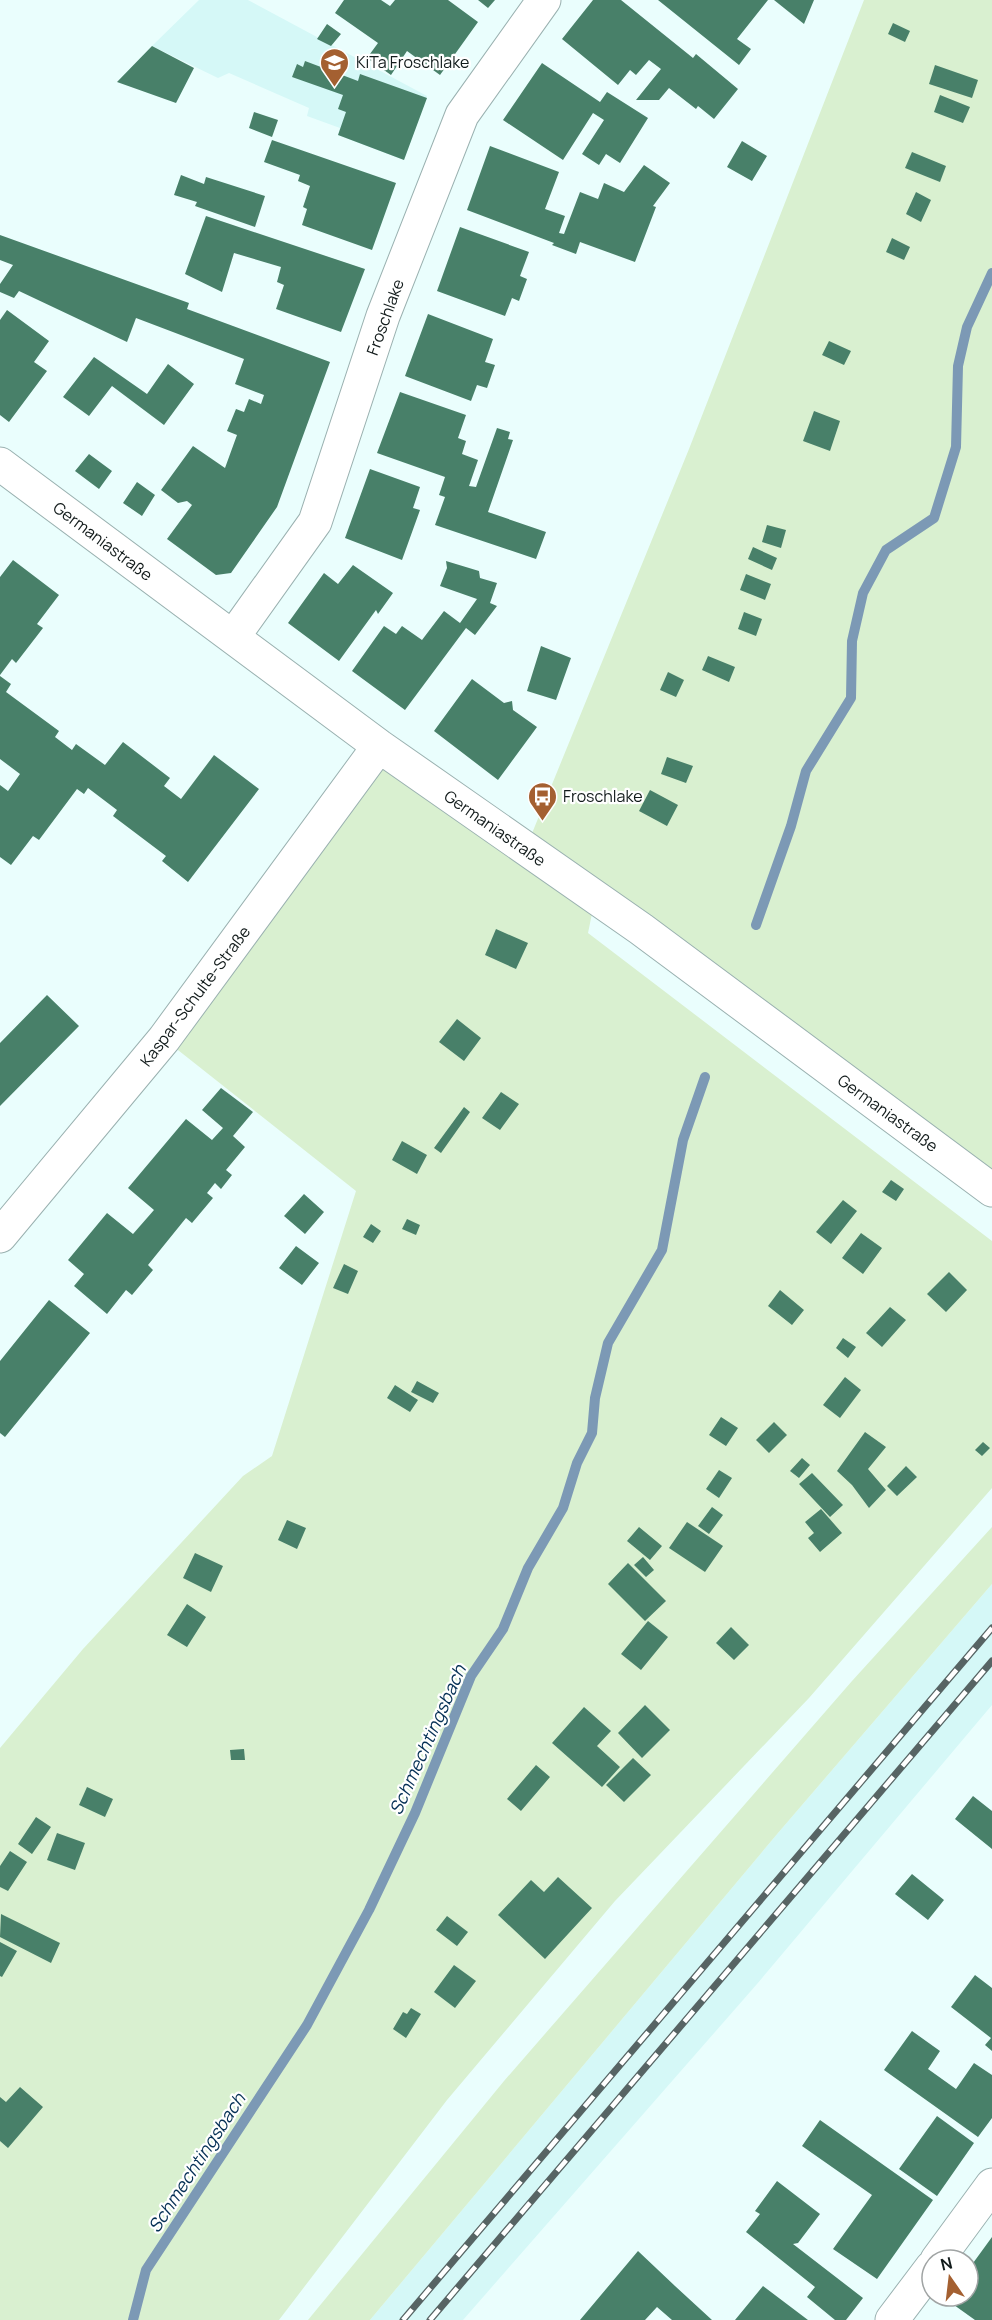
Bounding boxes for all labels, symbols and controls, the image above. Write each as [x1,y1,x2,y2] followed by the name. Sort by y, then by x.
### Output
[319,46,351,88] school or university icon: KiTa Froschlake
[356,51,469,73] place label: KiTa Froschlake
[361,276,409,358] street label: Froschlake
[49,496,157,586] street label: Germaniastraße
[526,780,558,822] bus stop icon: Froschlake
[440,785,550,871] street label: Germaniastraße
[563,785,643,807] place label: Froschlake
[135,921,255,1071] street label: Kaspar-Schulte-Straße
[833,1069,943,1157] street label: Germaniastraße
[383,1660,471,1818] water label: Schmechtingsbach
[142,2087,251,2237] water label: Schmechtingsbach
[920,2248,980,2308] north arrow
[938,2251,955,2276] text: N

